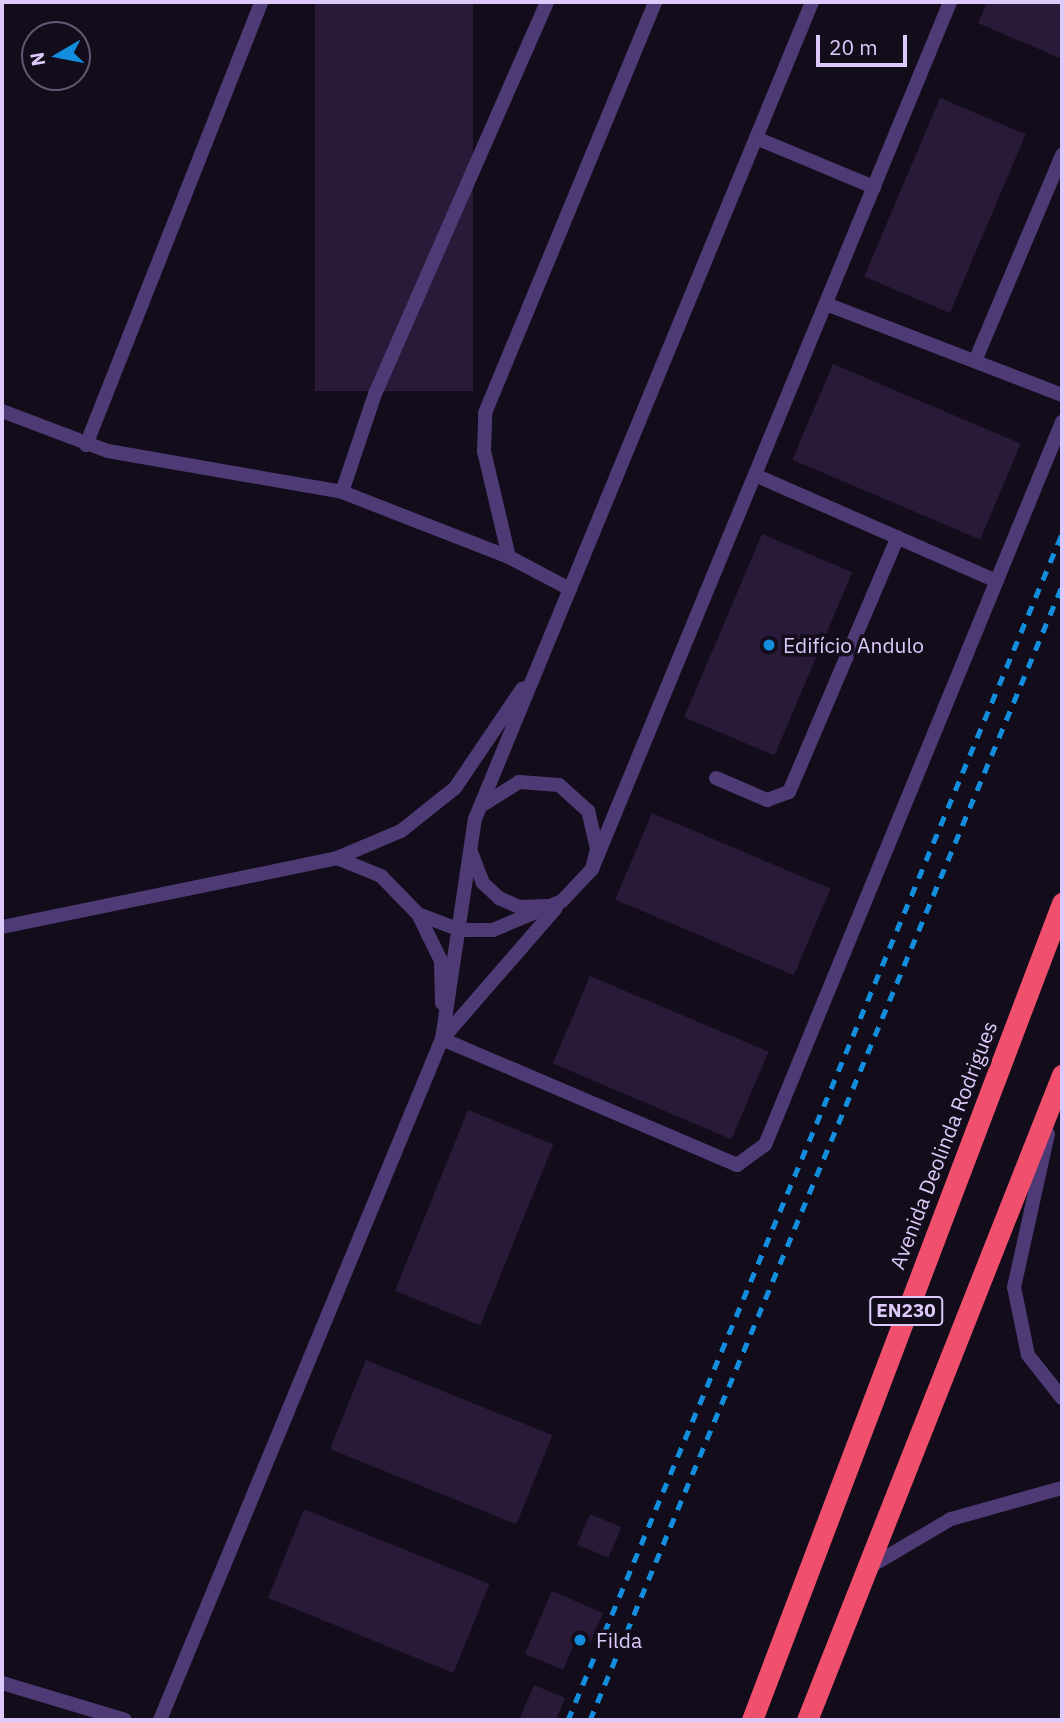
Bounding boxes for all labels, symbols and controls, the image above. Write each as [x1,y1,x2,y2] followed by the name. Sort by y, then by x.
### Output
[21,21,91,91] north arrow
[819,21,910,65] scale bar
[829,33,878,61] text: 20 m
[24,50,50,68] text: N
[783,632,924,658] place label: Edifício Andulo
[761,637,777,653] marker: Edifício Andulo
[884,1017,1002,1273] street label: Avenida Deolinda Rodrigues
[869,1296,943,1326] road number: EN230
[596,1627,642,1653] place label: Filda
[570,1630,590,1650] marker: Filda

